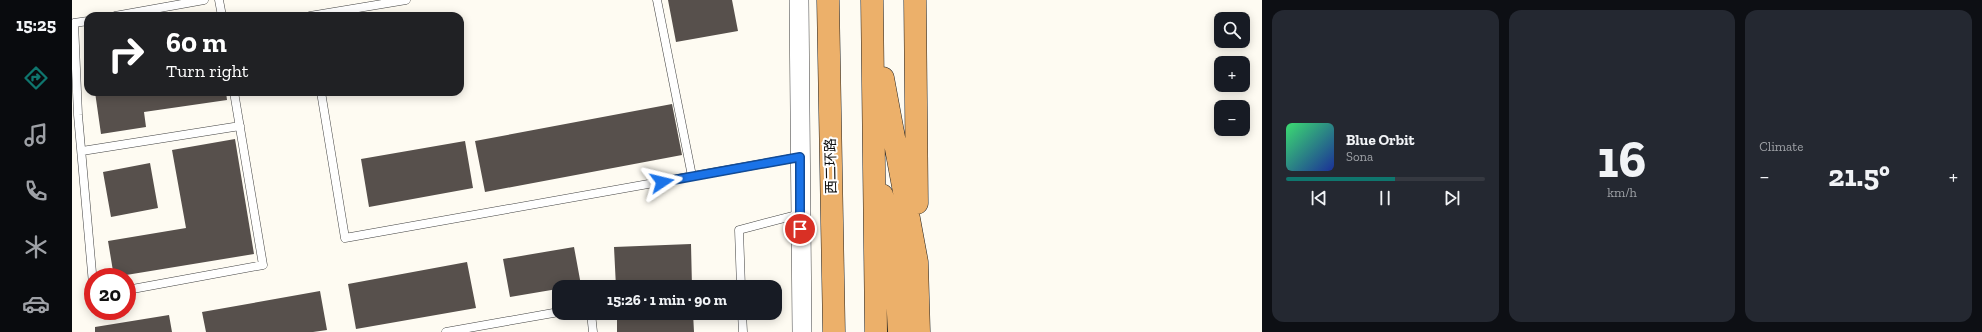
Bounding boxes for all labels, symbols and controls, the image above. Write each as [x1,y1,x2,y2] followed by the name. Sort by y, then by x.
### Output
[1214,12,1250,136] map controls
[1214,12,1250,48] button: search
[16,14,56,36] text: 15:25
[166,26,227,59] text: 60 m
[100,28,152,80] icon: right
[1214,56,1250,92] button: +
[166,60,248,82] text: Turn right
[22,64,50,92] icon: directions
[1214,100,1250,136] button: −
[22,121,50,149] icon: music
[1598,128,1646,190] text: 16
[1346,131,1414,149] text: Blue Orbit
[822,138,840,194] street label: 西二环路
[1759,139,1803,154] text: Climate
[1346,149,1373,164] text: Sona
[1828,158,1890,194] text: 21.5°
[641,161,683,203] position arrow
[1759,163,1770,190] text: −
[1949,163,1958,190] text: +
[22,177,50,205] icon: phone
[1607,185,1637,200] text: km/h
[1308,187,1330,209] icon: previous
[1374,187,1396,209] icon: pause
[1441,187,1463,209] icon: next
[783,212,817,246] pin
[789,218,811,240] icon: arrive
[22,233,50,261] icon: climate
[84,268,136,320] speed limit sign: 20
[22,290,50,318] icon: car
[607,291,727,309] text: 15:26 · 1 min · 90 m

